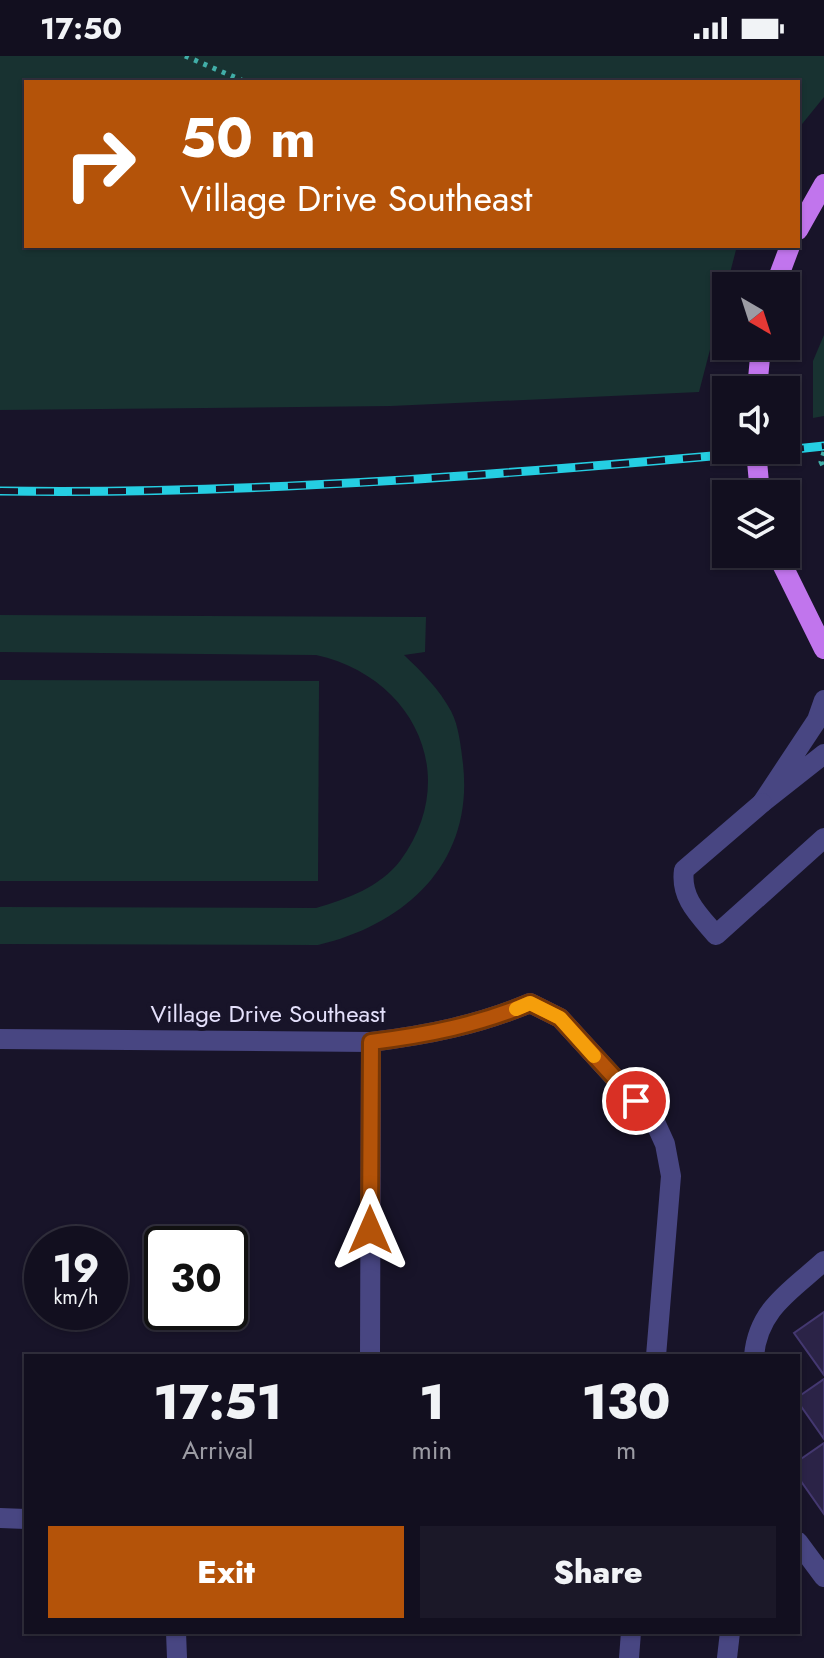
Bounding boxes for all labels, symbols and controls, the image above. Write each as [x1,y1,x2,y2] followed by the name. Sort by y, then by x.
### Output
[40,7,122,50] text: 17:50
[180,97,316,178] text: 50 m
[48,112,152,216] icon: right
[180,172,533,224] text: Village Drive Southeast
[712,272,800,360] north arrow
[712,272,800,568] map controls
[712,376,800,464] button: sound
[712,480,800,568] button: layers
[150,996,386,1031] street label: Village Drive Southeast
[602,1067,670,1135] pin
[614,1079,658,1123] icon: arrive
[328,1188,412,1272] position arrow
[144,1226,248,1330] speed limit sign: 30
[52,1239,100,1297] text: 19
[53,1283,99,1312] text: km/h
[153,1368,282,1437] text: 17:51
[419,1368,444,1437] text: 1
[582,1368,671,1437] text: 130
[182,1431,254,1469] text: Arrival
[411,1431,452,1469] text: min
[616,1431,636,1469] text: m
[48,1526,404,1618] button: Exit
[420,1526,776,1618] button: Share

